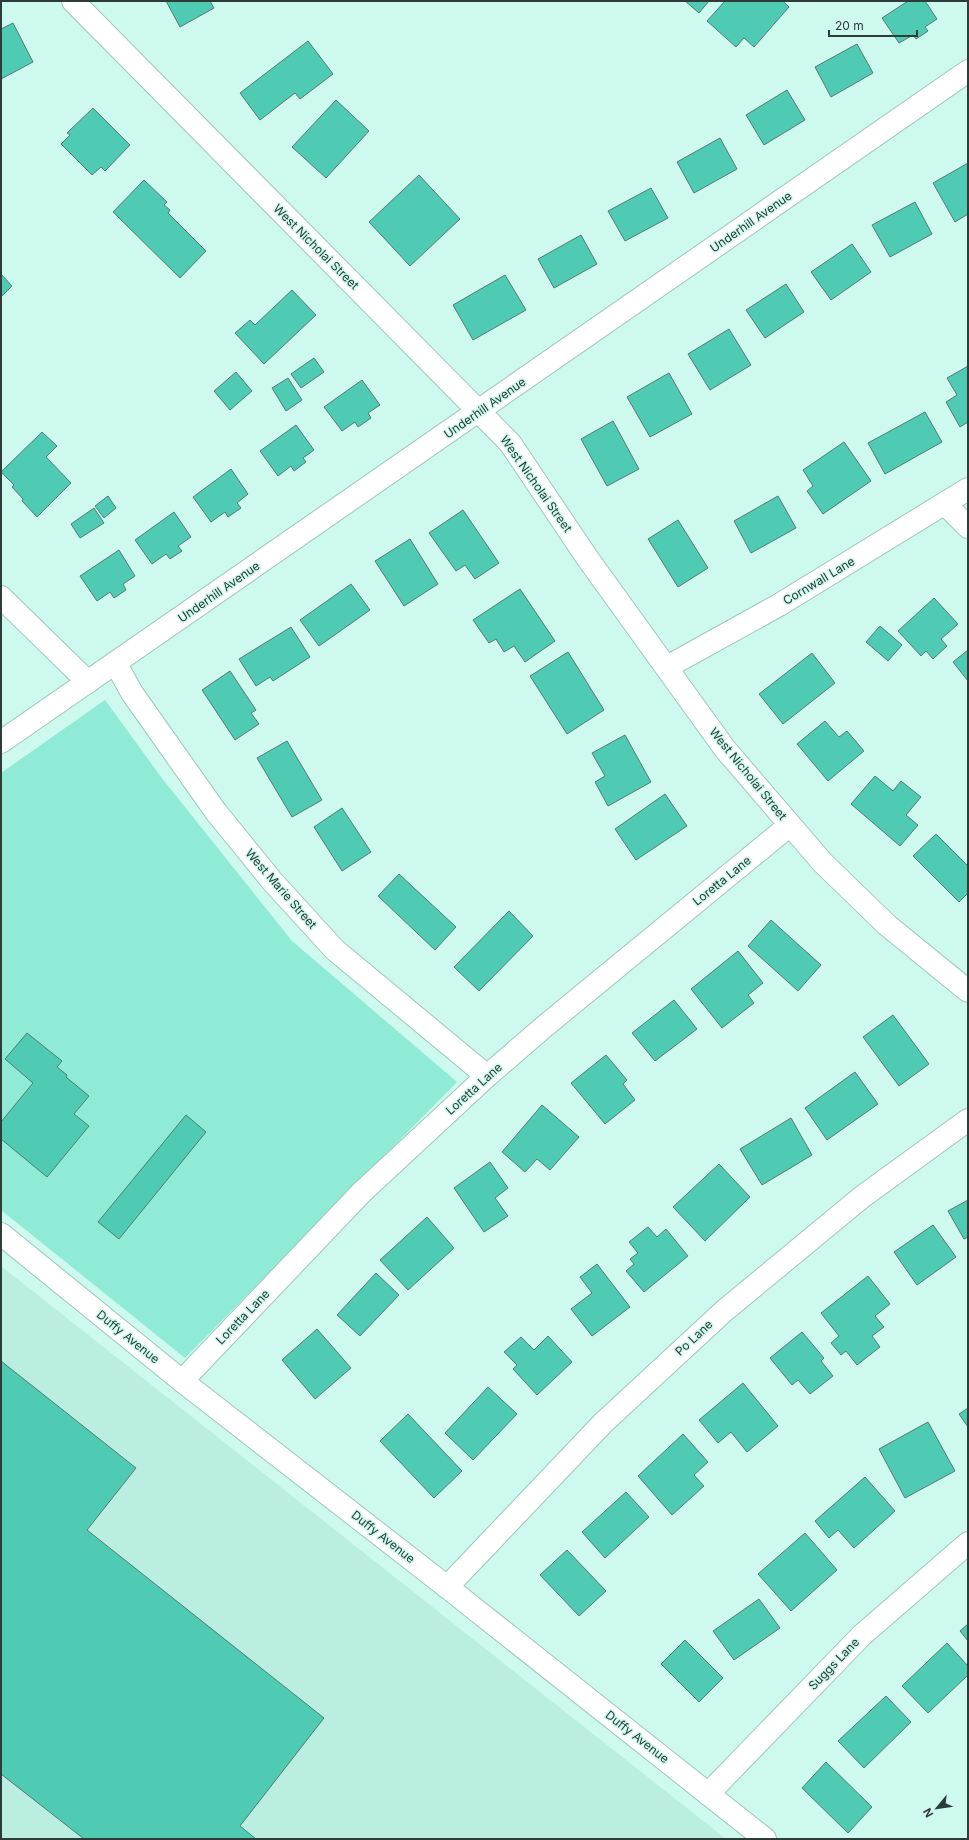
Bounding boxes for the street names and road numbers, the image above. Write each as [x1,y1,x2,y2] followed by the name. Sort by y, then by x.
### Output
[707,188,795,255] street label: Underhill Avenue
[270,201,362,293] street label: West Nicholai Street
[441,374,529,441] street label: Underhill Avenue
[497,432,575,535] street label: West Nicholai Street
[780,553,857,608] street label: Cornwall Lane
[175,558,263,625] street label: Underhill Avenue
[706,724,790,823] street label: West Nicholai Street
[242,846,320,932] street label: West Marie Street
[690,853,754,909] street label: Loretta Lane
[442,1059,505,1118] street label: Loretta Lane
[213,1286,273,1347] street label: Loretta Lane
[94,1307,163,1366] street label: Duffy Avenue
[672,1317,716,1359] street label: Po Lane
[349,1507,418,1566] street label: Duffy Avenue
[805,1634,862,1693] street label: Suggs Lane
[603,1707,672,1766] street label: Duffy Avenue

